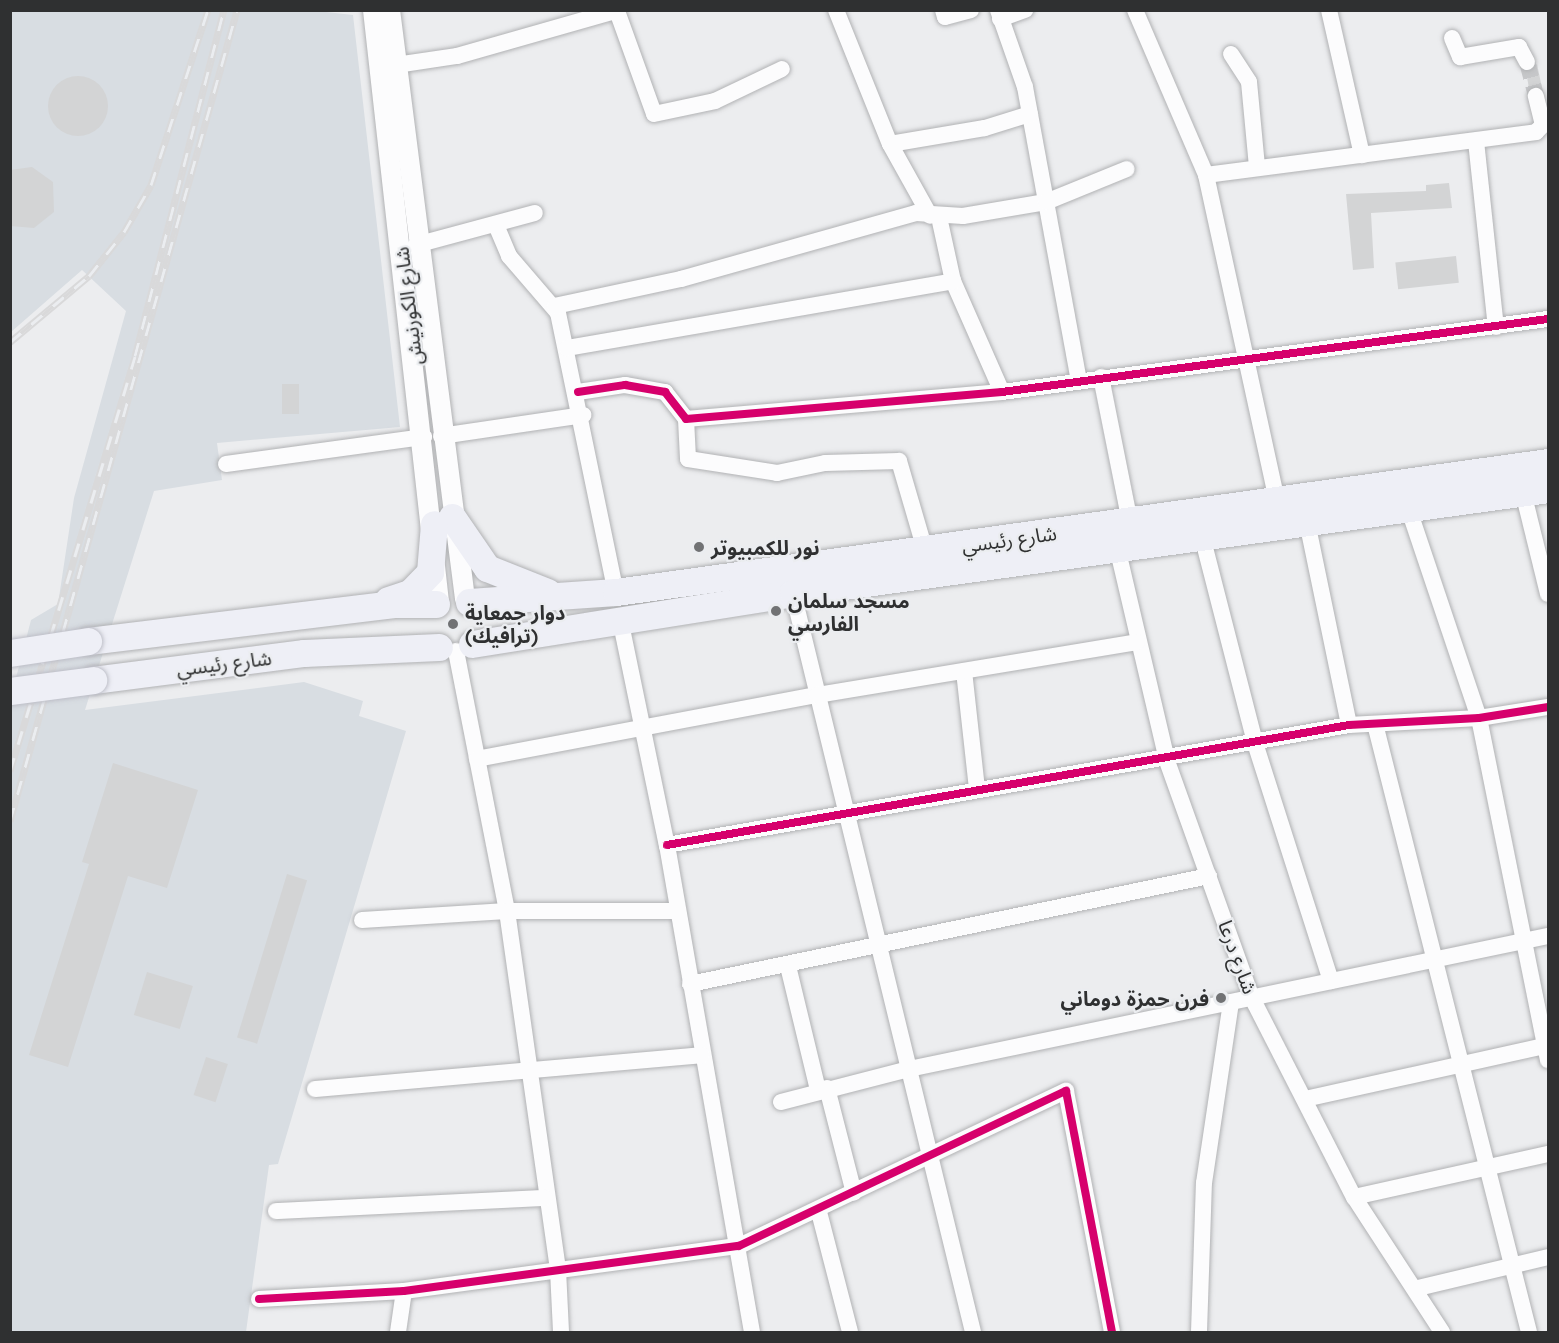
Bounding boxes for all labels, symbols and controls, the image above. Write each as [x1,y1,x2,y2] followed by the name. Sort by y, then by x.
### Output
[389,246,427,366] street label: شارع الكورنيش
[960,520,1058,558] street label: شارع رئيسي
[711,535,820,559] place label: نور للكمبيوتر
[692,540,706,554] marker: نور للكمبيوتر
[788,588,910,635] place label: مسجد سلمان الفارسي
[465,600,565,647] place label: دوار جمعاية (ترافيك)
[769,604,783,618] marker: مسجد سلمان الفارسي
[446,617,460,631] marker: دوار جمعاية (ترافيك)
[175,645,273,681] street label: شارع رئيسي
[1214,917,1262,997] street label: شارع درعا
[1061,986,1209,1010] place label: فرن حمزة دوماني
[1214,991,1228,1005] marker: فرن حمزة دوماني

